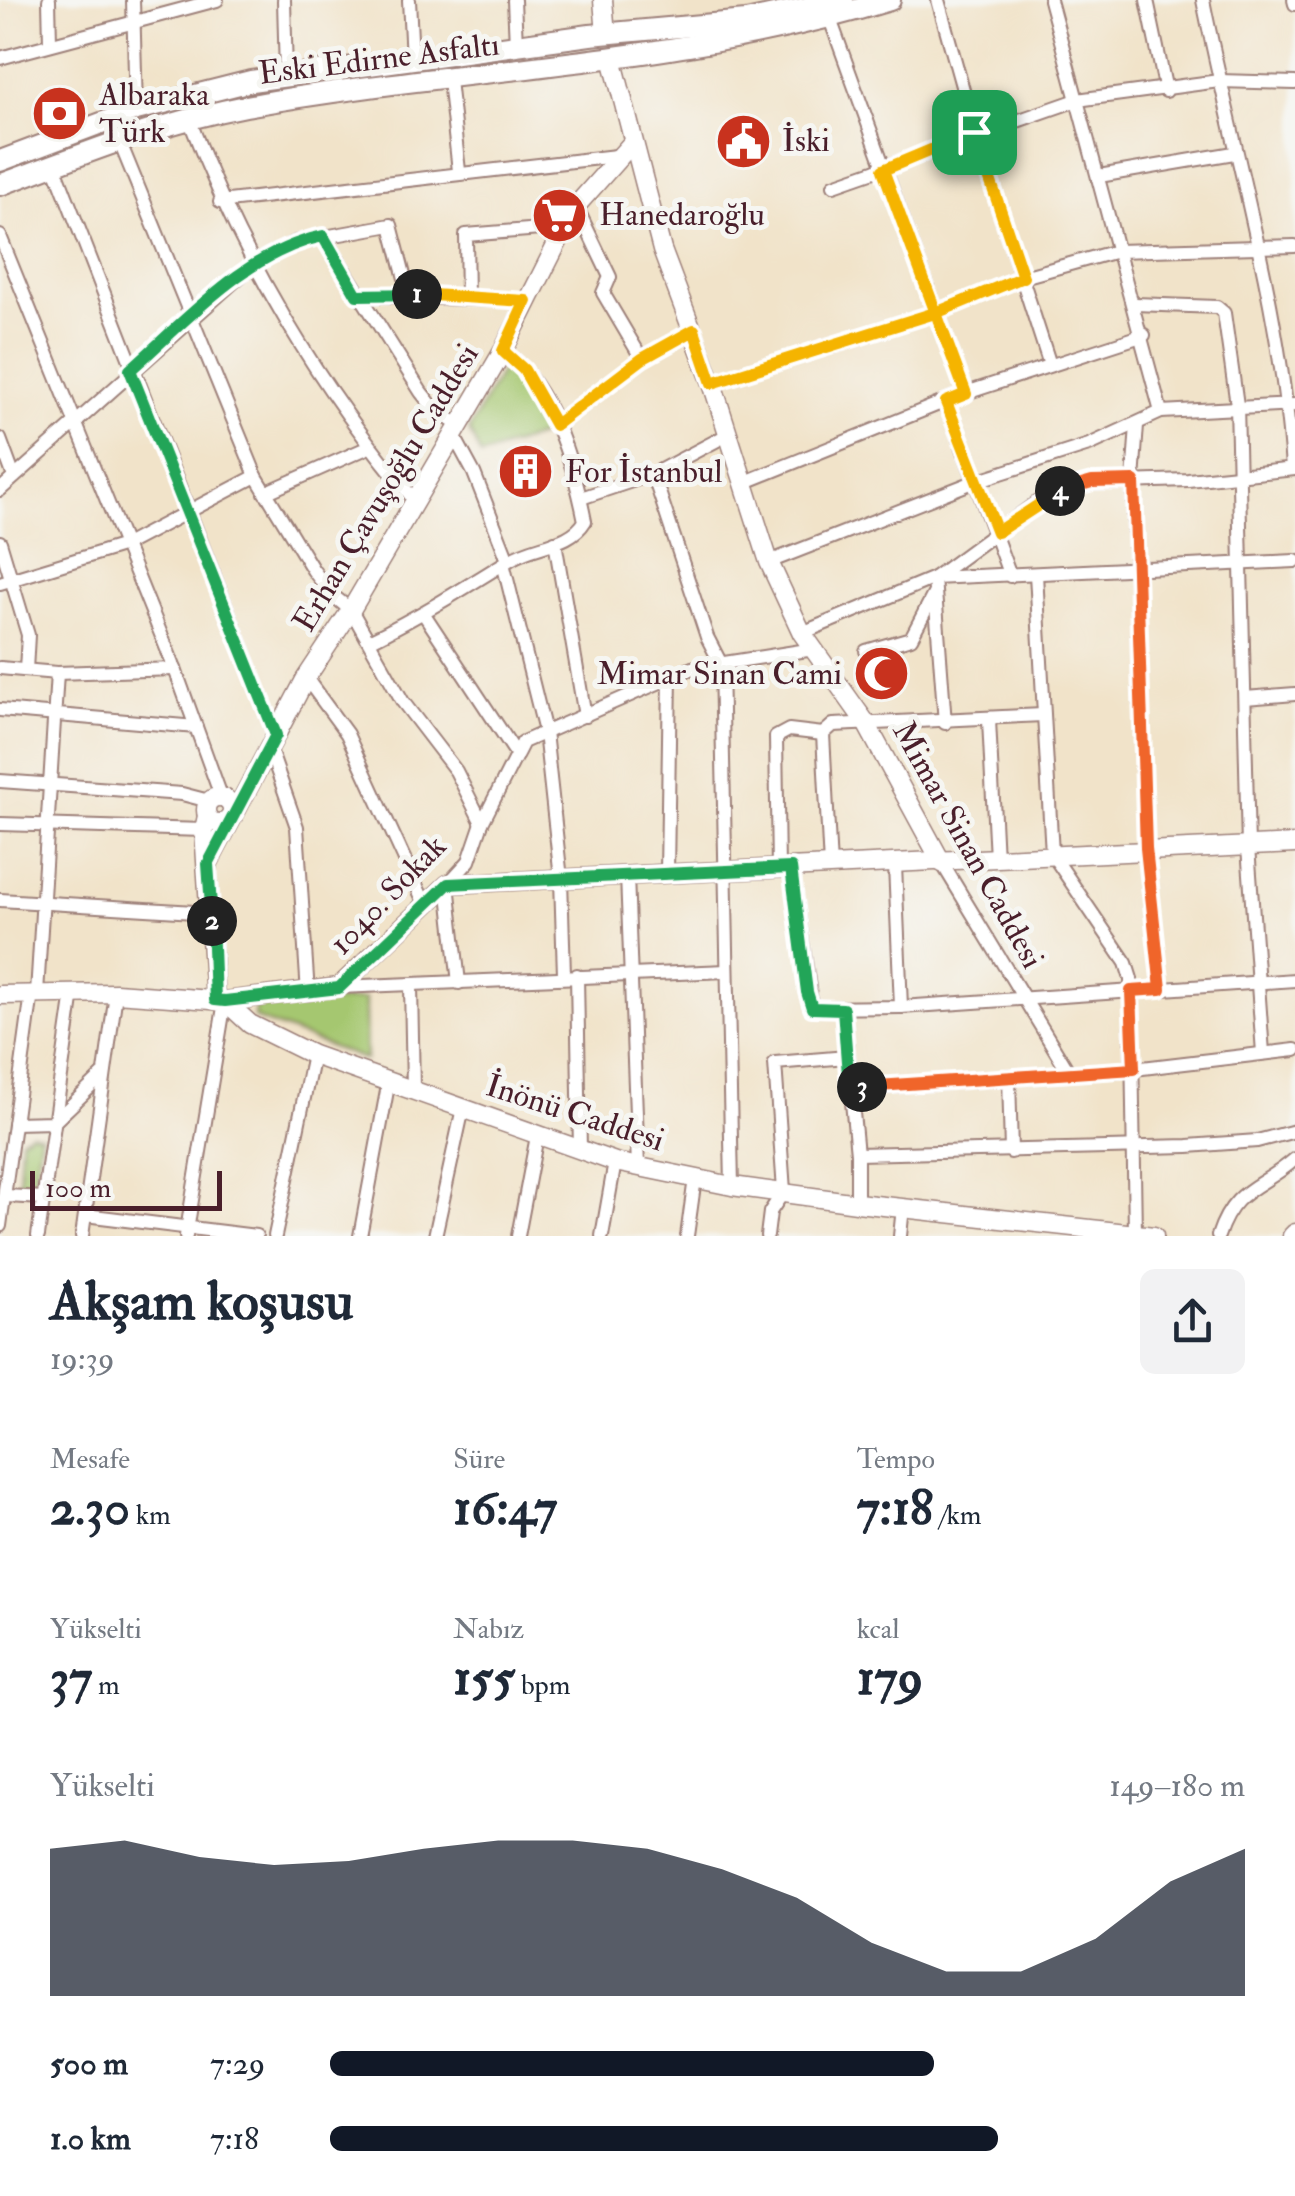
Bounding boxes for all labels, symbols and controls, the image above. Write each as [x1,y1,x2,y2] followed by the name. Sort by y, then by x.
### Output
[256,24,502,94] street label: Eski Edirne Asfaltı
[98,75,210,152] place label: Albaraka Türk
[30,83,90,143] bank icon: Albaraka Türk
[932,90,1017,175] pin
[947,105,1002,160] icon: arrive
[713,111,773,171] public building icon: İski
[782,121,830,161] place label: İski
[530,185,590,245] supermarket icon: Hanedaroğlu
[599,195,765,235] place label: Hanedaroğlu
[392,269,442,319] pin: 1
[412,276,422,311] text: 1
[284,337,488,639] street label: Erhan Çavuşoğlu Caddesi
[496,442,556,502] building icon: For İstanbul
[565,452,723,492] place label: For İstanbul
[1035,466,1085,516] pin: 4
[1052,473,1068,508] text: 4
[851,644,911,704] mosque icon: Mimar Sinan Cami
[597,654,842,694] place label: Mimar Sinan Cami
[884,715,1052,975] street label: Mimar Sinan Caddesi
[321,827,455,963] street label: 1040. Sokak
[187,896,237,946] pin: 2
[205,903,219,938] text: 2
[837,1062,887,1112] pin: 3
[481,1065,669,1161] street label: İnönü Caddesi
[857,1069,867,1104] text: 3
[30,1166,222,1210] scale bar
[45,1171,111,1206] text: 100 m
[50,1267,353,1336] text: Akşam koşusu
[1140,1269,1245,1374] button: share
[50,1339,114,1379] text: 19:39
[50,1442,130,1477] text: Mesafe
[453,1442,505,1477] text: Süre
[857,1442,935,1477] text: Tempo
[50,1477,130,1540] text: 2.30
[453,1477,557,1540] text: 16:47
[857,1477,933,1540] text: 7:18
[130,1498,171,1533] text: km
[933,1498,982,1533] text: /km
[50,1612,142,1647] text: Yükselti
[453,1612,524,1647] text: Nabız
[857,1612,900,1647] text: kcal
[50,1647,92,1710] text: 37
[453,1647,515,1710] text: 155
[857,1647,923,1710] text: 179
[92,1668,120,1703] text: m
[515,1668,571,1703] text: bpm
[50,1766,155,1806] text: Yükselti
[1109,1766,1245,1806] text: 149–180 m
[50,2044,128,2084] text: 500 m
[210,2044,265,2084] text: 7:29
[50,2119,131,2159] text: 1.0 km
[210,2119,259,2159] text: 7:18

